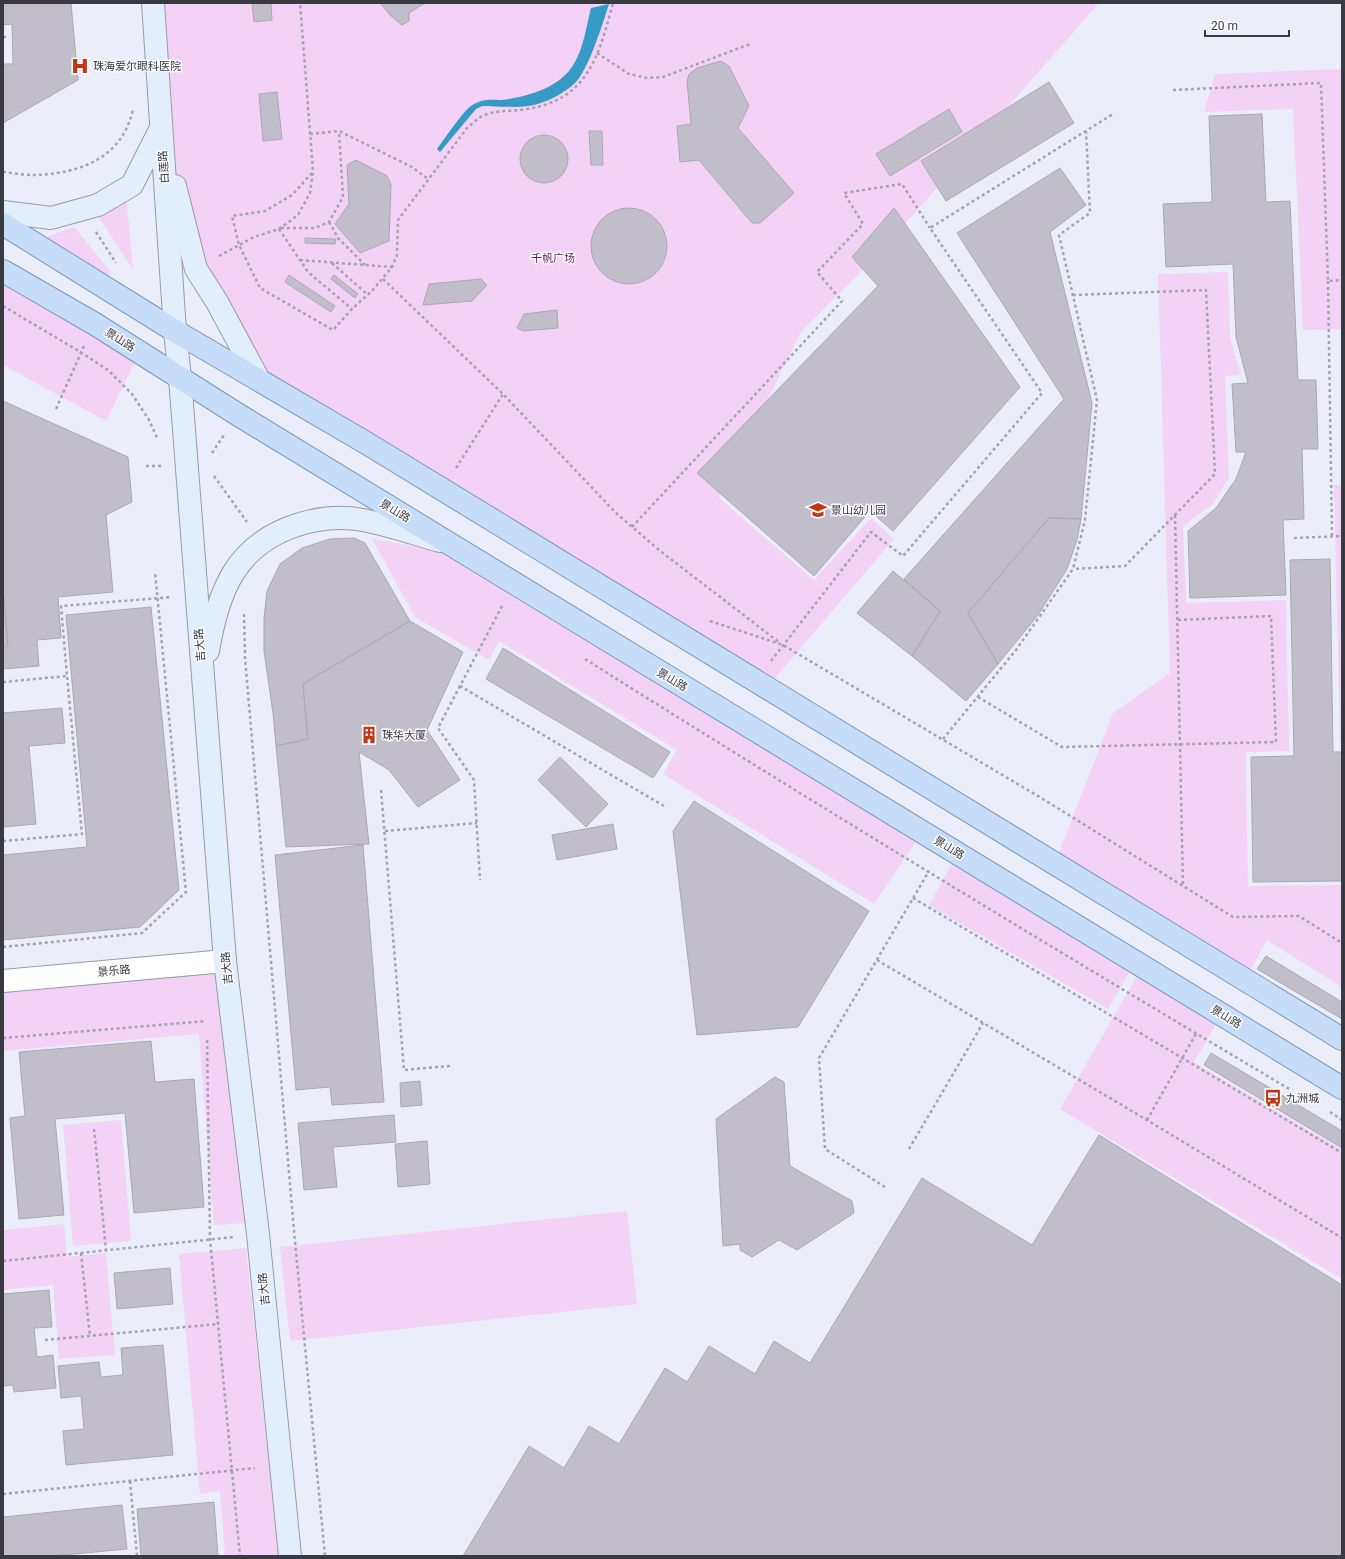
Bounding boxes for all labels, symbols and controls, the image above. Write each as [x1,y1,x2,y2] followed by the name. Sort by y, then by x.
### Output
[1205,12,1289,38] scale bar
[1211,19,1238,33] text: 20 m
[70,56,90,76] hospital icon: 珠海爱尔眼科医院
[93,60,181,73] place label: 珠海爱尔眼科医院
[156,150,172,184] street label: 白莲路
[531,252,575,265] park label: 千帆广场
[103,326,137,354] street label: 景山路
[378,497,412,525] street label: 景山路
[808,500,828,520] school or university icon: 景山幼儿园
[831,504,886,517] place label: 景山幼儿园
[192,628,208,662] street label: 吉大路
[655,666,689,694] street label: 景山路
[359,725,379,745] building icon: 珠华大厦
[382,729,426,742] place label: 珠华大厦
[932,834,966,862] street label: 景山路
[219,951,235,985] street label: 吉大路
[97,963,131,979] street label: 景乐路
[1209,1003,1243,1031] street label: 景山路
[1263,1088,1283,1108] bus stop icon: 九洲城
[1286,1092,1319,1105] place label: 九洲城
[256,1272,272,1306] street label: 吉大路

